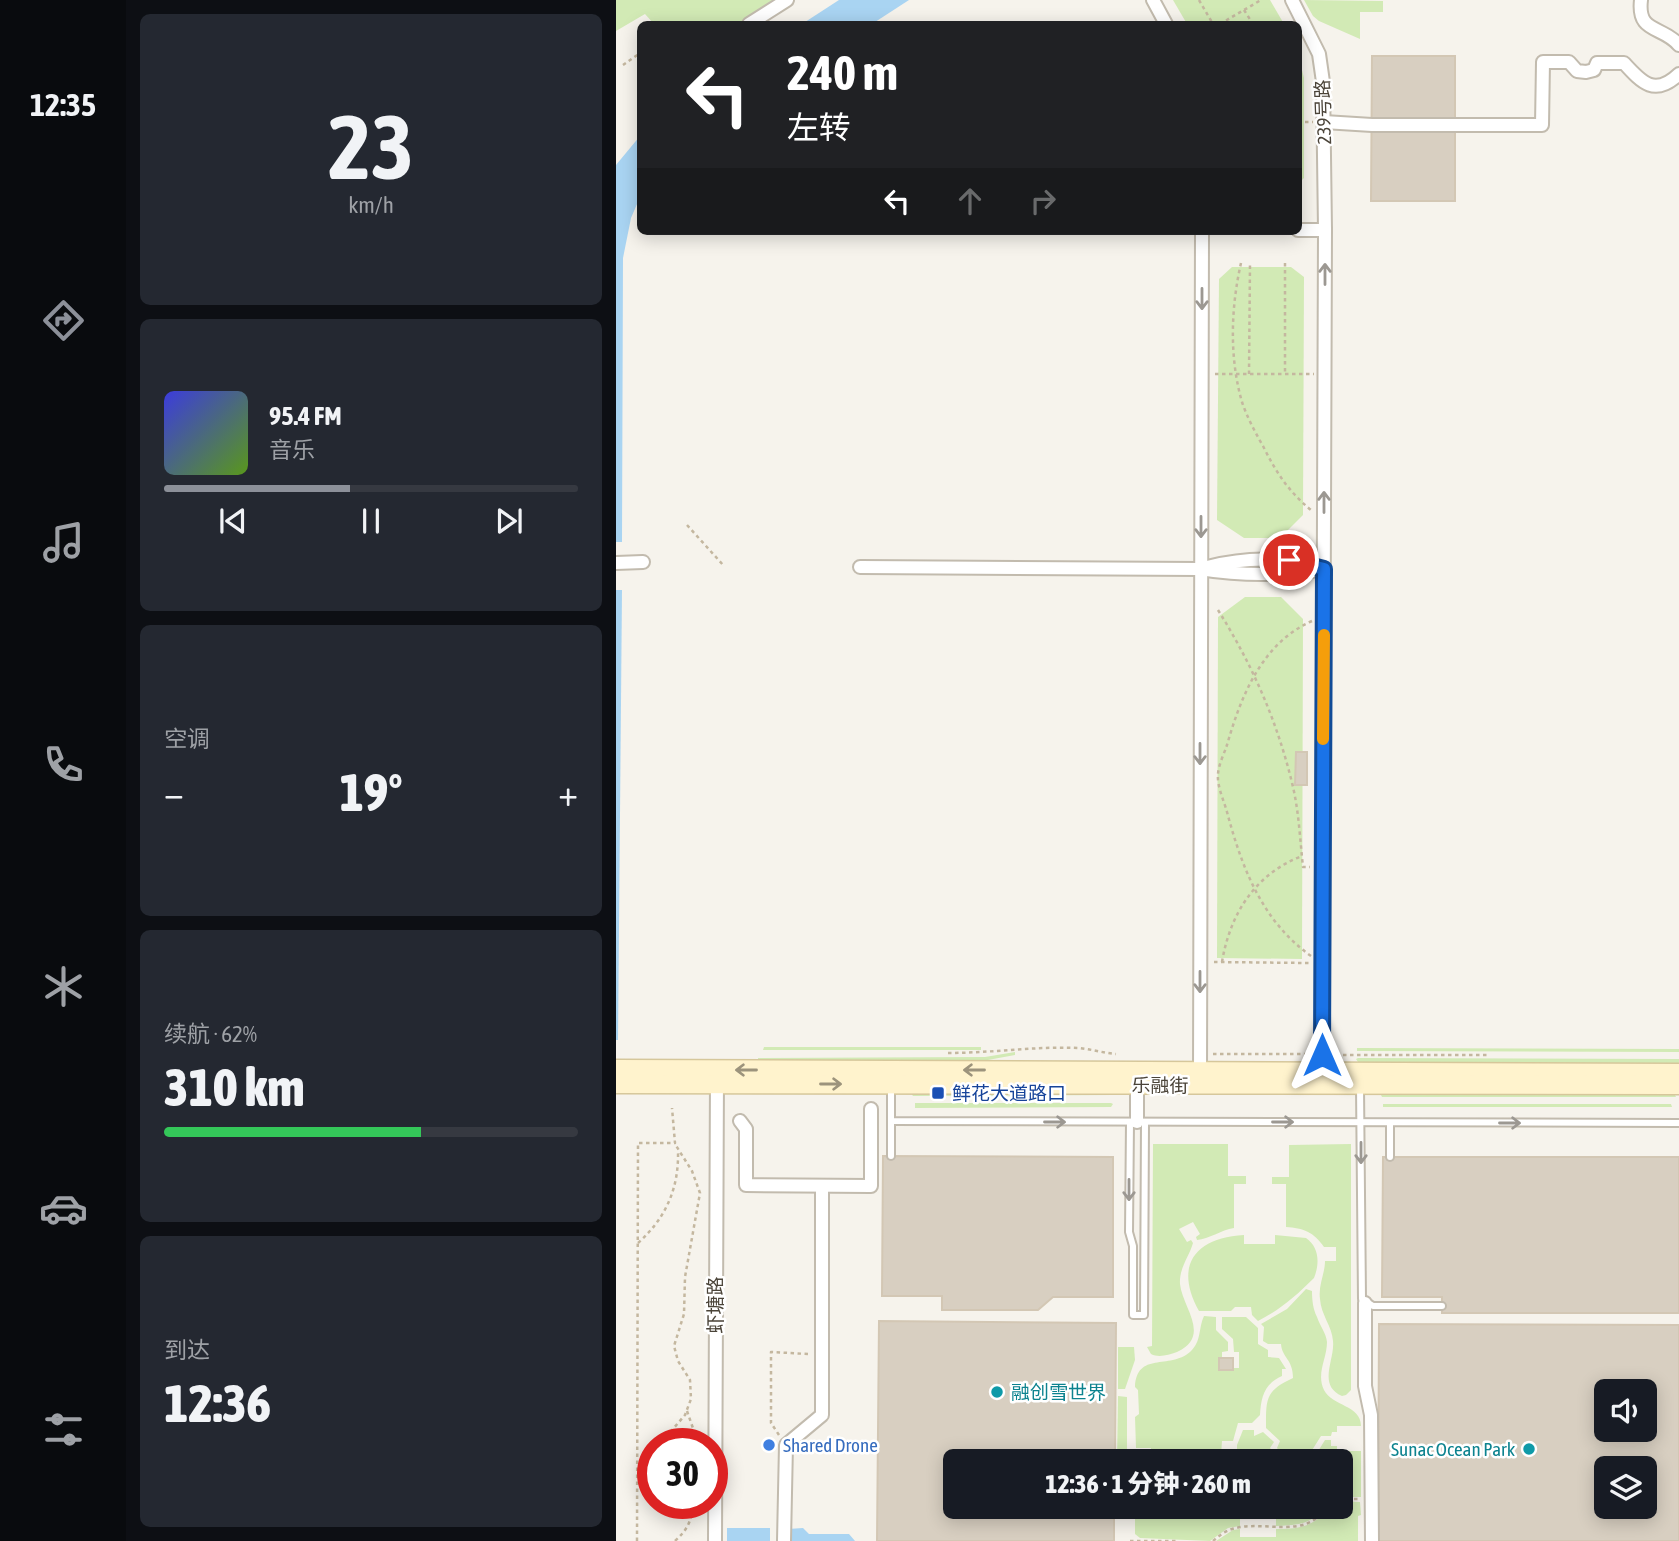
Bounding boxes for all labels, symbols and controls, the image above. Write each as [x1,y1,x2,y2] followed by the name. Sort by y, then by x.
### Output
[787,44,898,100] text: 240 m
[672,49,763,140] icon: left
[1311,79,1335,145] street label: 239号路
[30,86,96,123] text: 12:35
[328,94,414,198] text: 23
[787,109,851,146] text: 左转
[878,182,916,220] icon: left
[951,182,989,220] icon: ahead
[1024,182,1062,220] icon: right
[348,192,394,218] text: km/h
[1318,263,1332,286] one-way arrow
[1195,287,1209,310] one-way arrow
[39,296,88,345] icon: directions
[269,401,342,431] text: 95.4 FM
[269,437,315,463] text: 音乐
[1317,491,1331,514] one-way arrow
[214,502,252,540] icon: previous
[352,502,390,540] icon: pause
[490,502,528,540] icon: next
[1194,515,1208,538] one-way arrow
[39,518,88,567] icon: music
[1259,530,1319,590] pin
[1270,541,1308,579] icon: arrive
[164,726,210,752] text: 空调
[39,740,88,789] icon: phone
[1193,742,1207,765] one-way arrow
[339,762,403,822] text: 19°
[164,771,184,814] text: −
[558,771,578,814] text: +
[39,962,88,1011] icon: climate
[1193,970,1207,993] one-way arrow
[1285,1018,1359,1092] position arrow
[164,1021,257,1047] text: 续航 · 62%
[164,1057,305,1117] text: 310 km
[735,1063,758,1077] one-way arrow
[963,1063,986,1077] one-way arrow
[1131,1074,1189,1096] street label: 乐融街
[819,1077,842,1091] one-way arrow
[952,1082,1066,1104] place label: 鲜花大道路口
[930,1085,946,1101] marker: 鲜花大道路口
[1043,1115,1066,1129] one-way arrow
[1271,1115,1294,1129] one-way arrow
[1498,1116,1521,1130] one-way arrow
[1354,1141,1368,1164] one-way arrow
[1122,1179,1136,1202] one-way arrow
[39,1184,88,1233] icon: car
[704,1276,726,1334] street label: 虾塘路
[164,1337,210,1363] text: 到达
[164,1373,271,1433] text: 12:36
[1594,1379,1657,1519] map controls
[1594,1379,1657,1442] button: sound
[1011,1381,1106,1403] place label: 融创雪世界
[989,1384,1005,1400] marker: 融创雪世界
[39,1405,88,1454] icon: filters
[637,1428,728,1519] speed limit sign: 30
[783,1434,878,1456] place label: Shared Drone
[761,1437,777,1453] marker: Shared Drone
[1391,1438,1516,1460] place label: Sunac Ocean Park
[1521,1441,1537,1457] marker: Sunac Ocean Park
[1594,1456,1657,1519] button: layers
[1045,1469,1251,1499] text: 12:36 · 1 分钟 · 260 m

